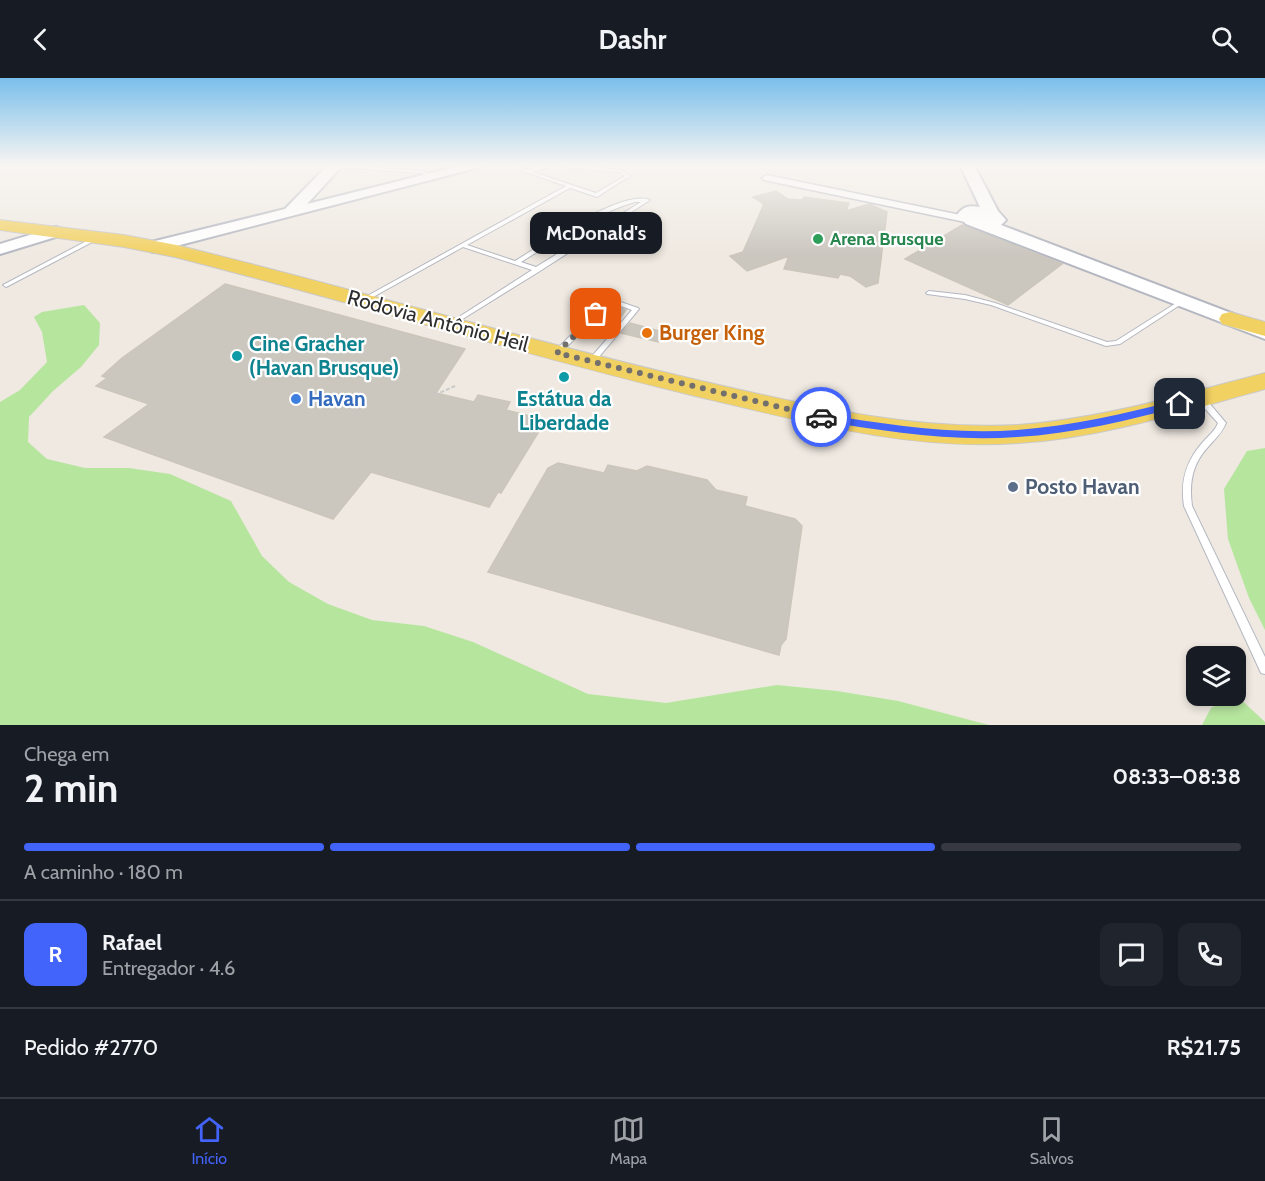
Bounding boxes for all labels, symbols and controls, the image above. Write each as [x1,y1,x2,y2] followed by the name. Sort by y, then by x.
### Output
[24,23,57,56] icon: back
[599,23,666,56] text: Dashr
[1208,23,1241,56] icon: search
[530,212,662,254] callout: McDonald's
[546,221,646,245] text: McDonald's
[830,228,943,250] place label: Arena Brusque
[811,232,825,246] marker: Arena Brusque
[345,284,532,357] street label: Rodovia Antônio Heil
[570,288,621,339] pin
[579,297,612,330] icon: bag
[659,320,765,345] place label: Burger King
[640,326,654,340] marker: Burger King
[249,331,399,380] place label: Cine Gracher (Havan Brusque)
[230,349,244,363] marker: Cine Gracher (Havan Brusque)
[557,370,571,384] marker: Estátua da Liberdade
[1154,378,1205,429] pin
[308,386,366,411] place label: Havan
[517,386,612,435] place label: Estátua da Liberdade
[791,387,851,447] courier
[1163,387,1196,420] icon: home
[289,392,303,406] marker: Havan
[805,401,838,434] icon: car
[1025,474,1140,499] place label: Posto Havan
[1006,480,1020,494] marker: Posto Havan
[1186,646,1246,706] map controls
[1186,646,1246,706] button: layers
[24,742,109,766] text: Chega em
[1113,763,1241,790] text: 08:33–08:38
[24,764,118,812] text: 2 min
[24,860,183,884] text: A caminho · 180 m
[1100,923,1163,986] button: chat
[1178,923,1241,986] button: phone
[102,929,162,956] text: Rafael
[49,941,62,968] text: R
[102,956,235,980] text: Entregador · 4.6
[24,1034,158,1061] text: Pedido #2770
[1167,1034,1241,1061] text: R$21.75
[191,1113,227,1168] tab: Início
[610,1113,647,1168] tab: Mapa
[1030,1113,1074,1168] tab: Salvos

